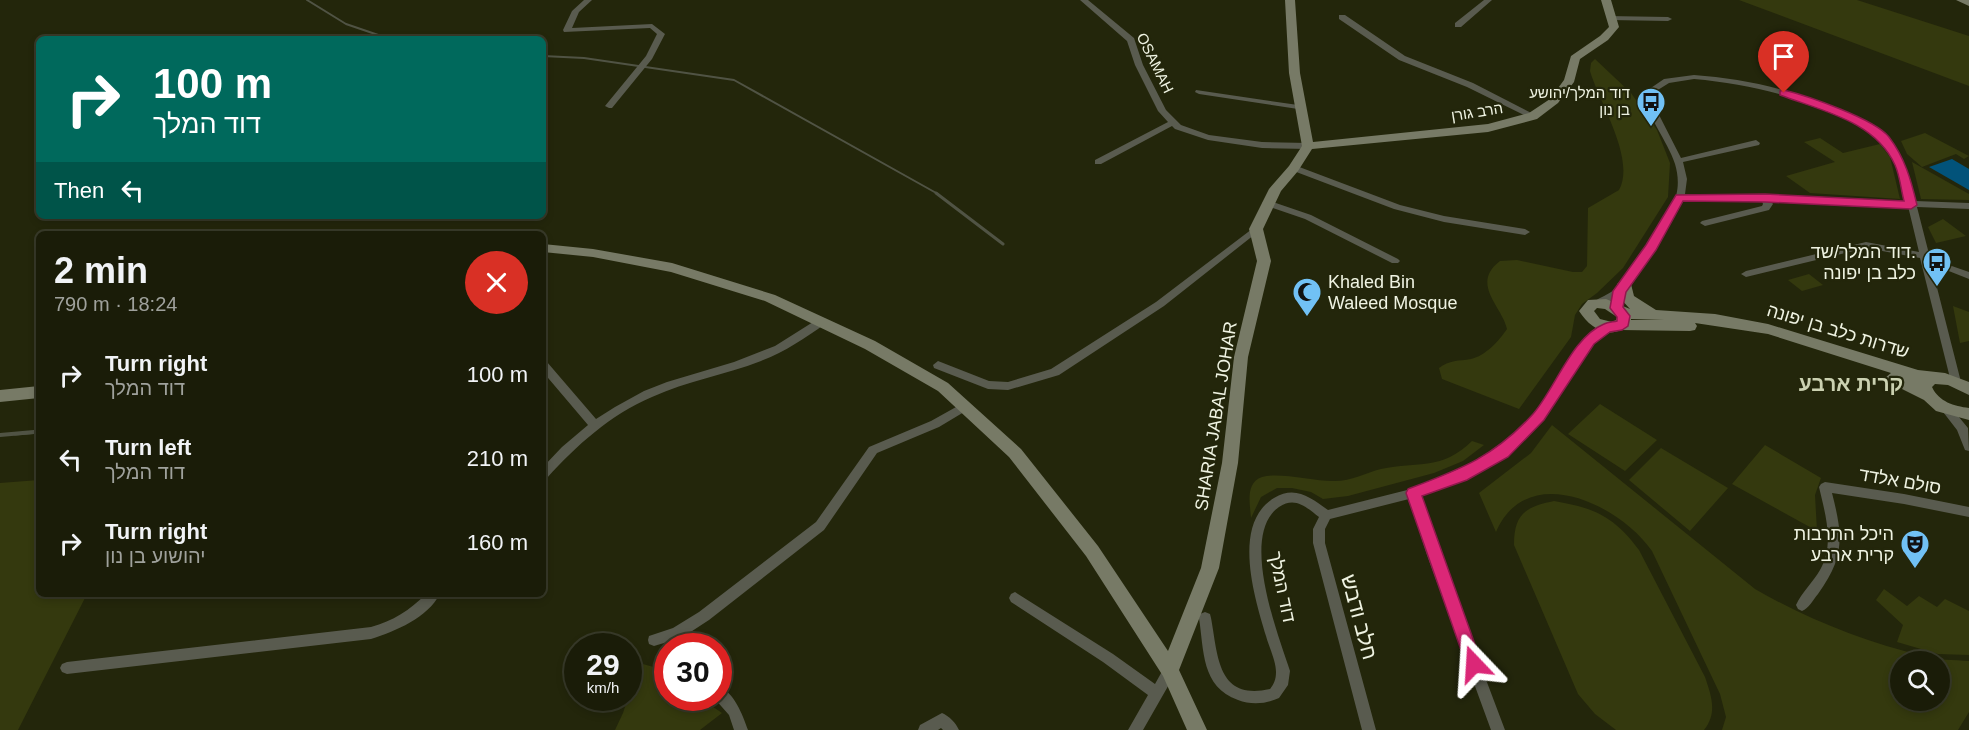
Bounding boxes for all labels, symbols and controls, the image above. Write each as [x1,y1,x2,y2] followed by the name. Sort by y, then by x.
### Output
[1134,30,1177,96] street label: OSAMAH
[1758,31,1809,93] pin
[1767,40,1800,73] icon: arrive
[54,60,132,138] icon: right
[153,60,272,107] text: 100 m
[1529,84,1630,118] place label: דוד המלך/יהושע בן נון
[1635,86,1667,128] bus stop icon: דוד המלך/יהושע בן נון
[1450,99,1504,124] street label: הרב גורן
[153,109,261,139] text: דוד המלך
[116,174,149,207] icon: left
[54,178,104,203] text: Then
[1811,242,1916,283] place label: דוד המלך/שד. כלב בן יפונה
[1921,246,1953,288] bus stop icon: דוד המלך/שד. כלב בן יפונה
[54,250,148,291] text: 2 min
[465,251,528,314] button: close
[1328,272,1457,313] place label: Khaled Bin Waleed Mosque
[1291,276,1323,318] mosque icon: Khaled Bin Waleed Mosque
[54,293,177,315] text: 790 m · 18:24
[1764,300,1912,362] street label: שדרות כלב בן יפונה
[1191,320,1241,512] street label: SHARIA JABAL JOHAR
[105,351,207,376] text: Turn right
[54,359,87,392] icon: right
[467,362,528,387] text: 100 m
[1799,372,1903,395] district label: קרית ארבע
[105,377,185,399] text: דוד המלך
[105,435,191,460] text: Turn left
[54,443,87,476] icon: left
[467,446,528,471] text: 210 m
[105,461,185,483] text: דוד המלך
[1857,464,1943,498] street label: סולם אלדד
[105,519,207,544] text: Turn right
[1794,524,1894,565] place label: היכל התרבות קרית ארבע
[54,527,87,560] icon: right
[1899,528,1931,570] theatre icon: היכל התרבות קרית ארבע
[467,530,528,555] text: 160 m
[105,545,206,567] text: יהושוע בן נון
[1265,550,1299,624] street label: דוד המלך
[1337,572,1382,662] street label: חלב ודבש
[1442,632,1506,696] position arrow
[654,633,732,711] speed limit sign: 30
[586,648,620,681] text: 29
[1890,651,1950,711] map controls
[1890,651,1950,711] button: search
[587,679,619,696] text: km/h

